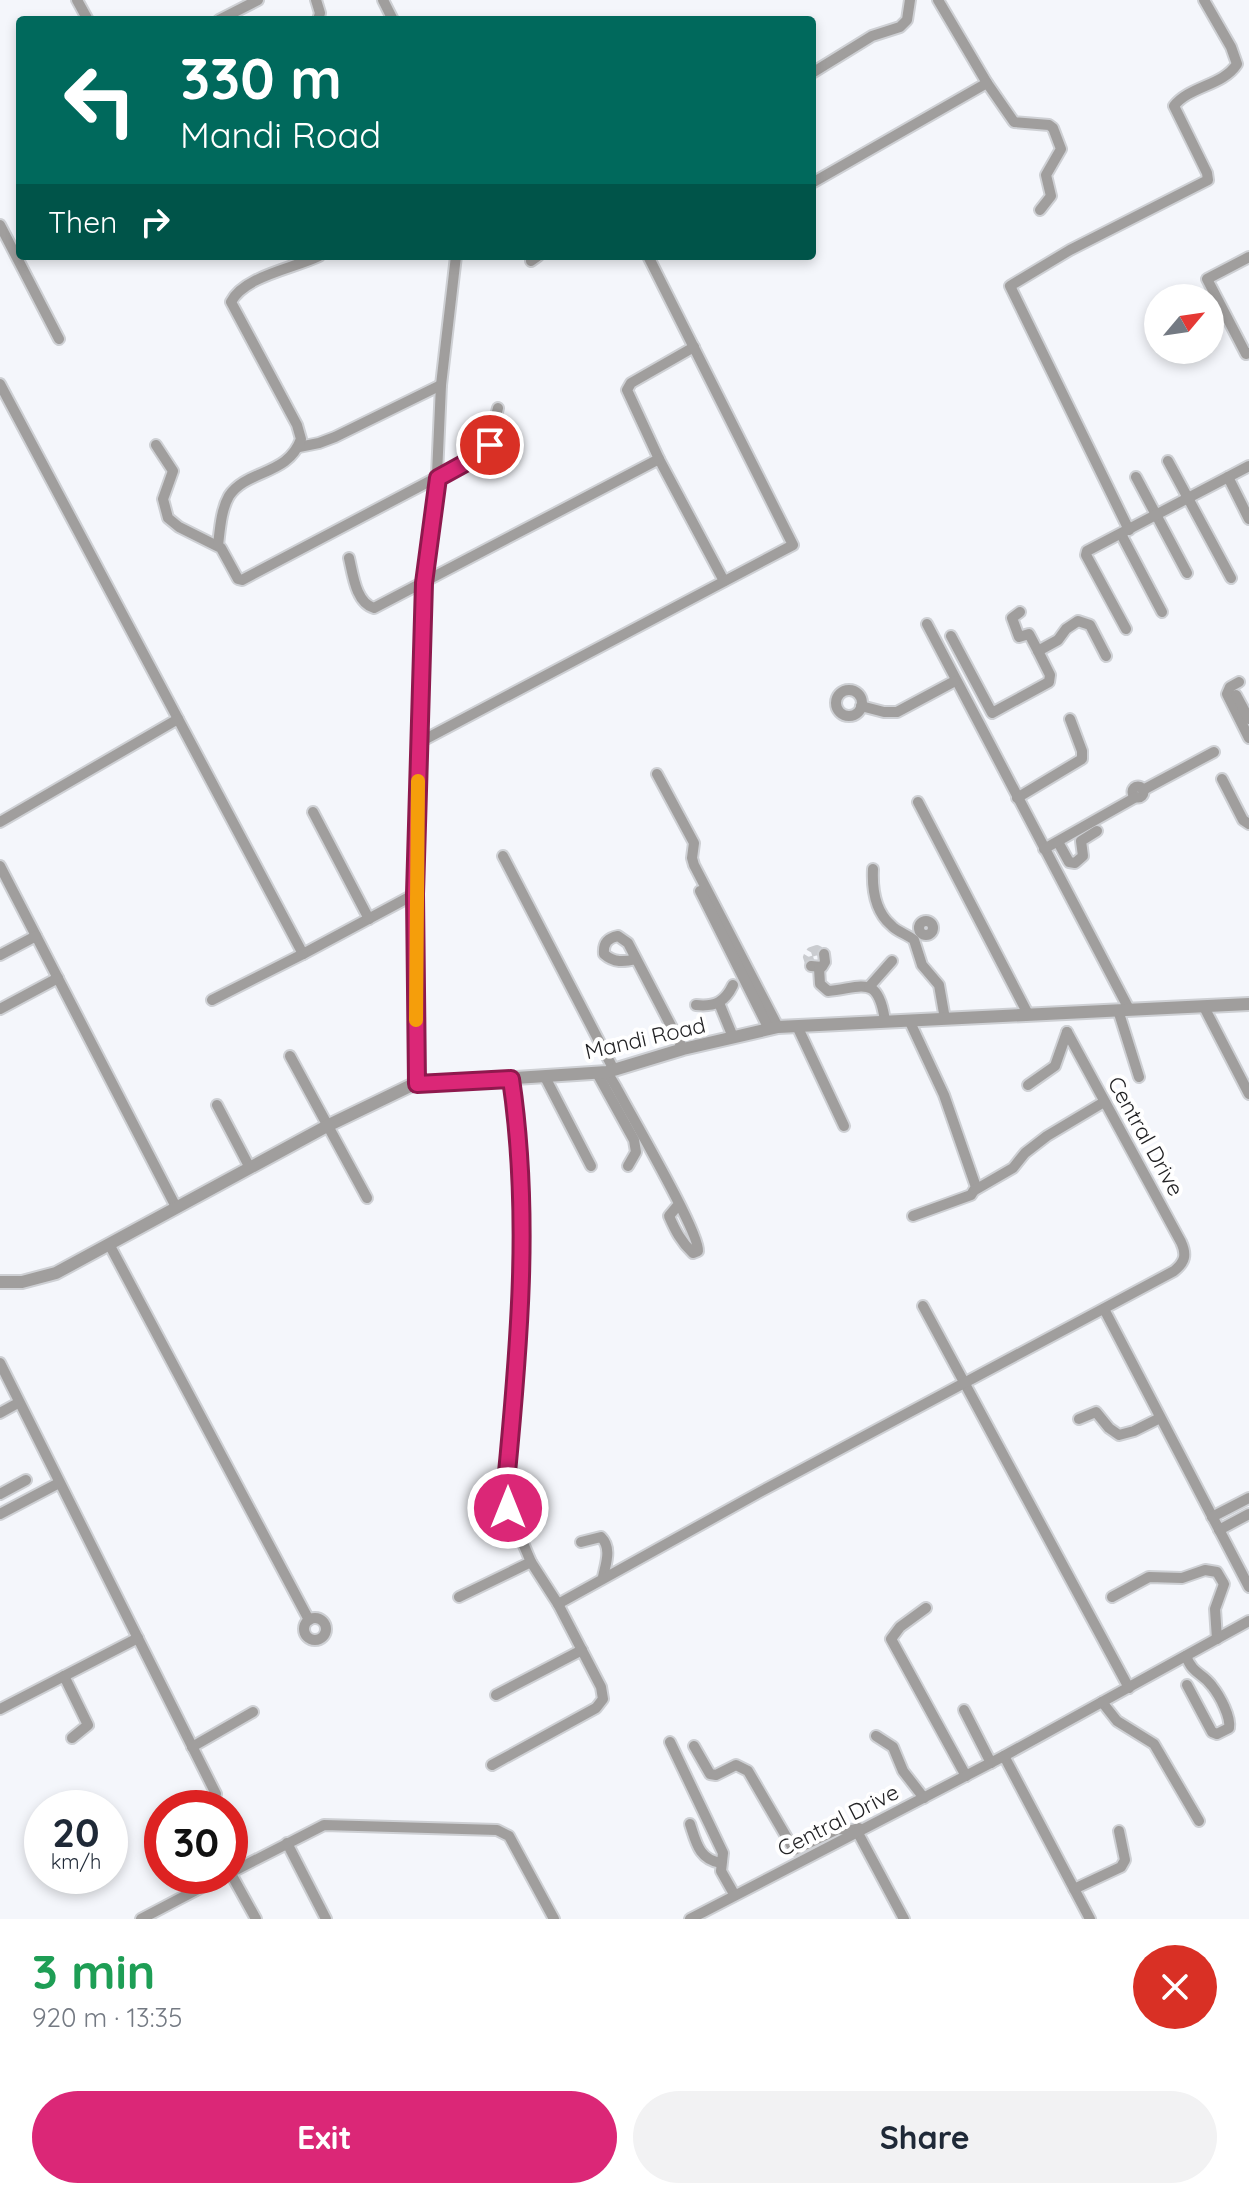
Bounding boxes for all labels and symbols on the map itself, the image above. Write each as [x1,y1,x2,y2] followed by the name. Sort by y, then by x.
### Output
[1144,284,1224,364] north arrow
[456,411,524,479] pin
[582,1011,708,1065] street label: Mandi Road
[1102,1071,1190,1201] street label: Central Drive
[466,1466,550,1550] position arrow
[773,1777,903,1863] street label: Central Drive
[144,1790,248,1894] speed limit sign: 30

